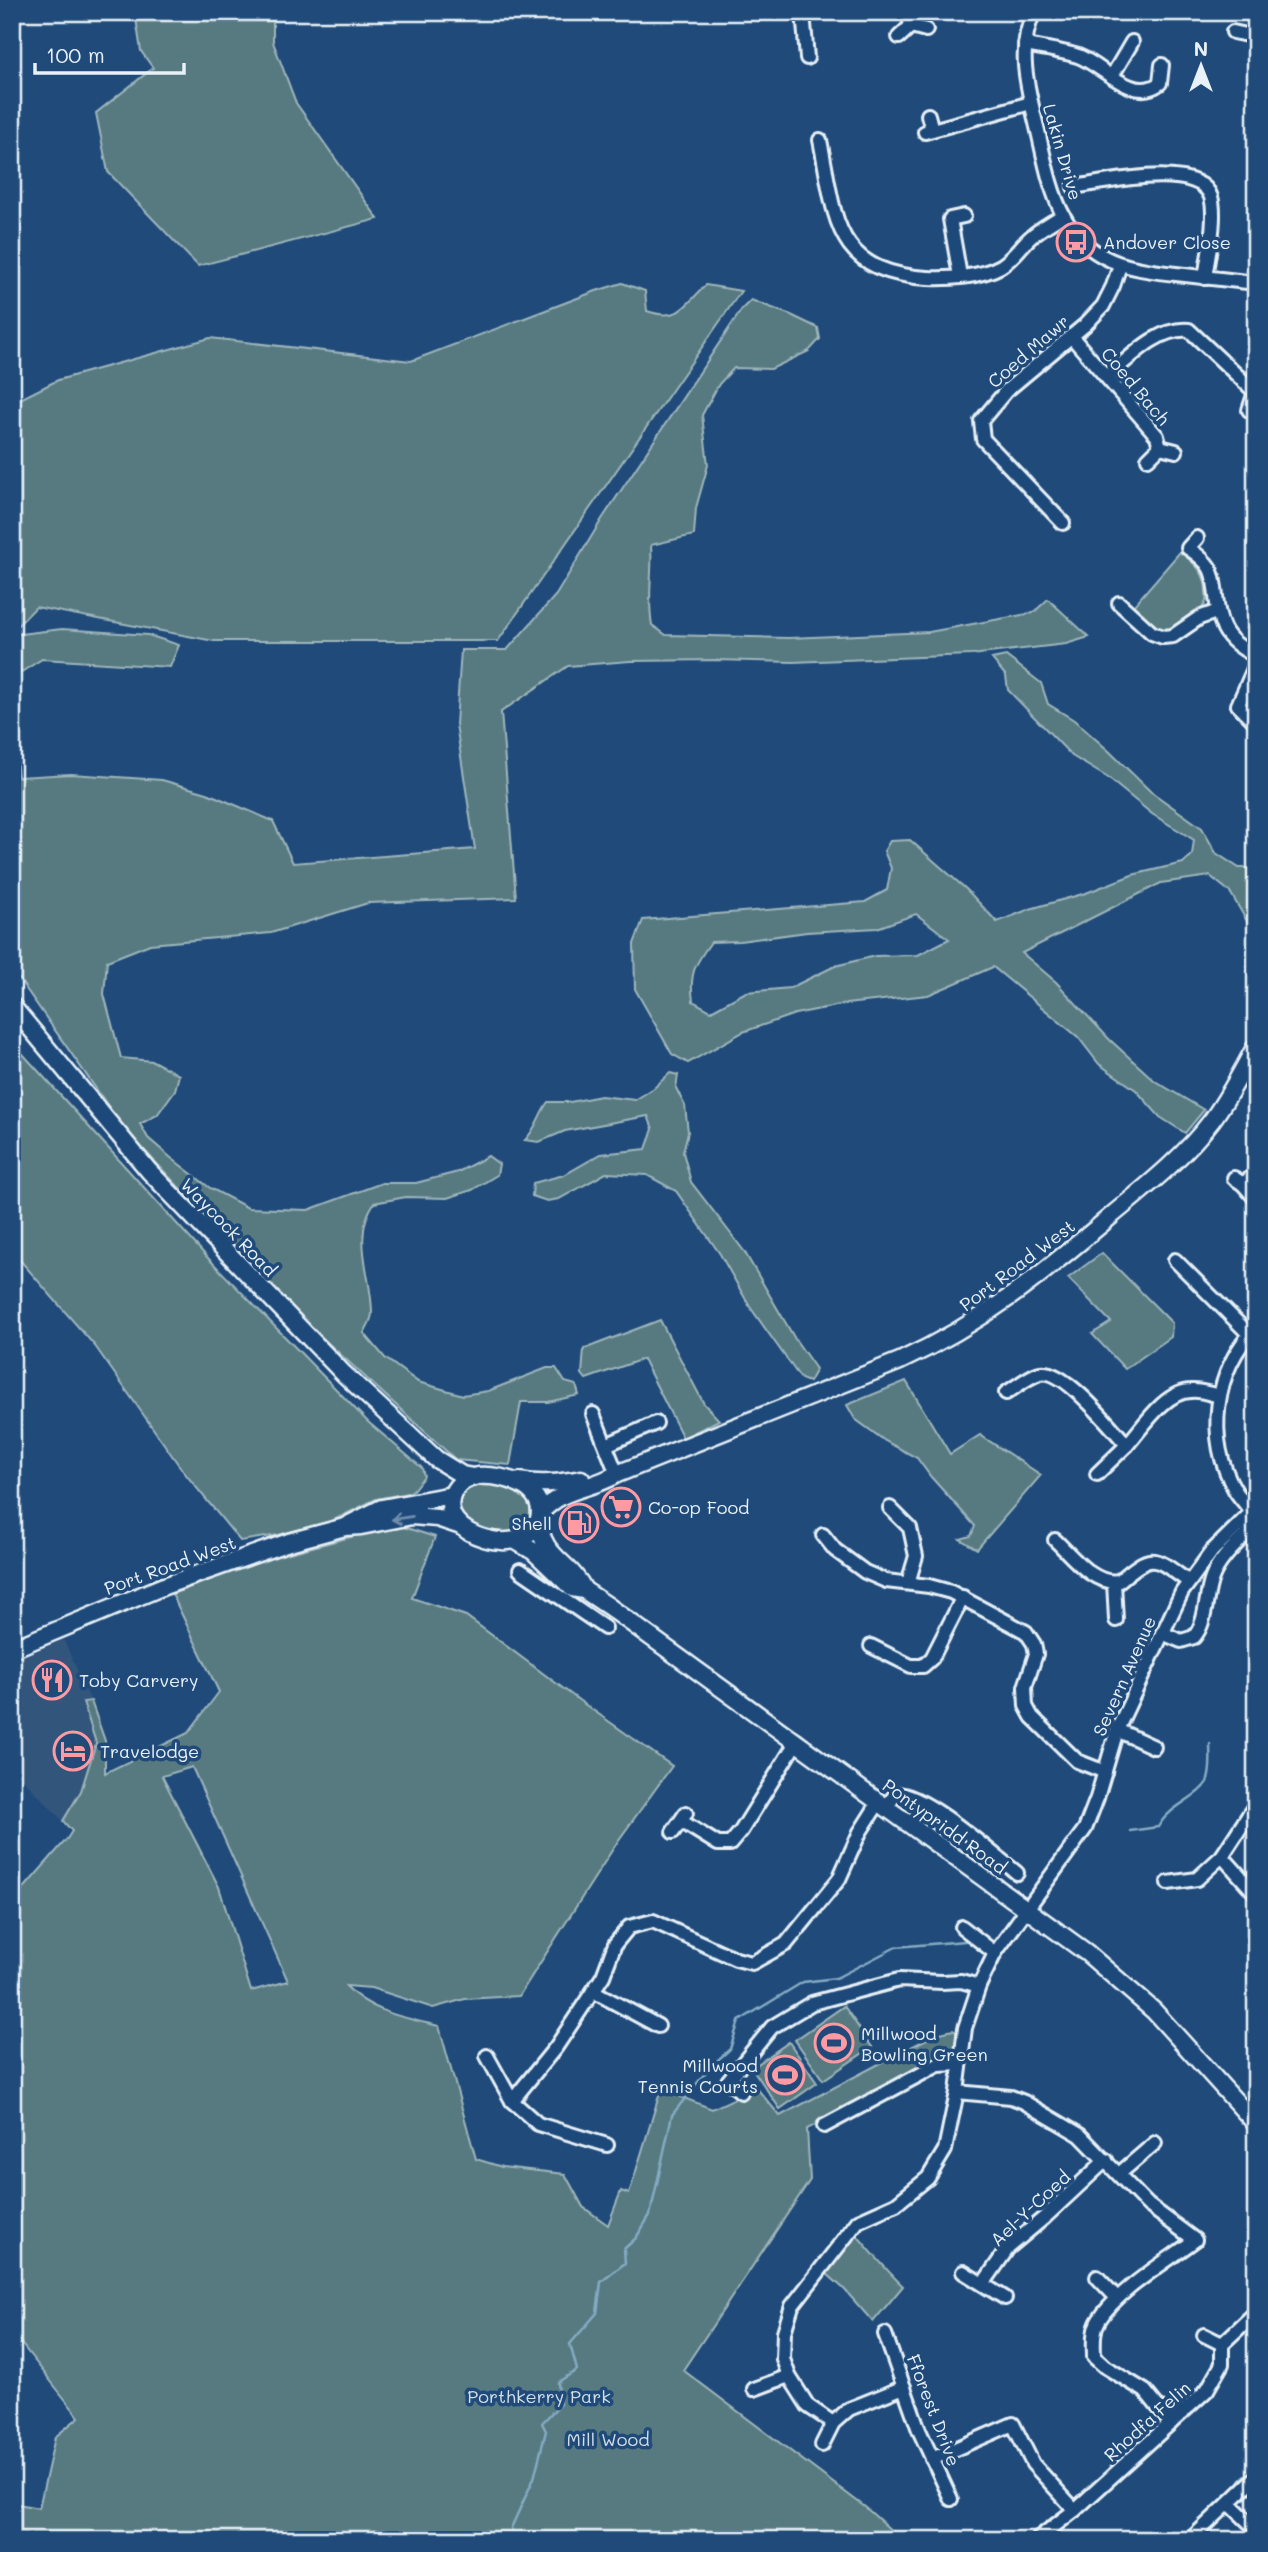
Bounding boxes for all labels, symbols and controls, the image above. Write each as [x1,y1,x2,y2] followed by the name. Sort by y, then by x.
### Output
[35,32,184,76] scale bar
[1166,32,1236,102] north arrow
[1194,36,1208,61] text: N
[46,41,105,68] text: 100 m
[1038,101,1088,203] street label: Lakin Drive
[1055,221,1097,263] bus stop icon: Andover Close
[1103,230,1231,254] place label: Andover Close
[982,309,1074,393] street label: Coed Mawr
[1096,342,1176,430] street label: Coed Bach
[176,1172,282,1282] street label: Waycock Road
[954,1214,1080,1316] street label: Port Road West
[600,1486,642,1528] supermarket icon: Co-op Food
[648,1495,749,1519] place label: Co-op Food
[558,1502,600,1544] fuel station icon: Shell
[512,1511,552,1535] place label: Shell
[391,1512,414,1525] one-way arrow
[101,1530,239,1600] street label: Port Road West
[1087,1612,1161,1740] street label: Severn Avenue
[31,1659,73,1701] restaurant icon: Toby Carvery
[79,1668,199,1692] place label: Toby Carvery
[52,1730,94,1772] hotel icon: Travelodge
[100,1739,199,1763] place label: Travelodge
[878,1773,1012,1879] street label: Pontypridd Road
[861,2021,988,2066] place label: Millwood Bowling Green
[813,2022,855,2064] sports icon: Millwood Bowling Green
[638,2053,758,2098] place label: Millwood Tennis Courts
[764,2054,806,2096] sports icon: Millwood Tennis Courts
[985,2165,1075,2251] street label: Ael-Y-Coed
[902,2351,966,2469] street label: Fforest Drive
[1098,2376,1196,2466] street label: Rhodfa Felin
[467,2384,611,2408] park label: Porthkerry Park
[566,2427,650,2451] park label: Mill Wood

